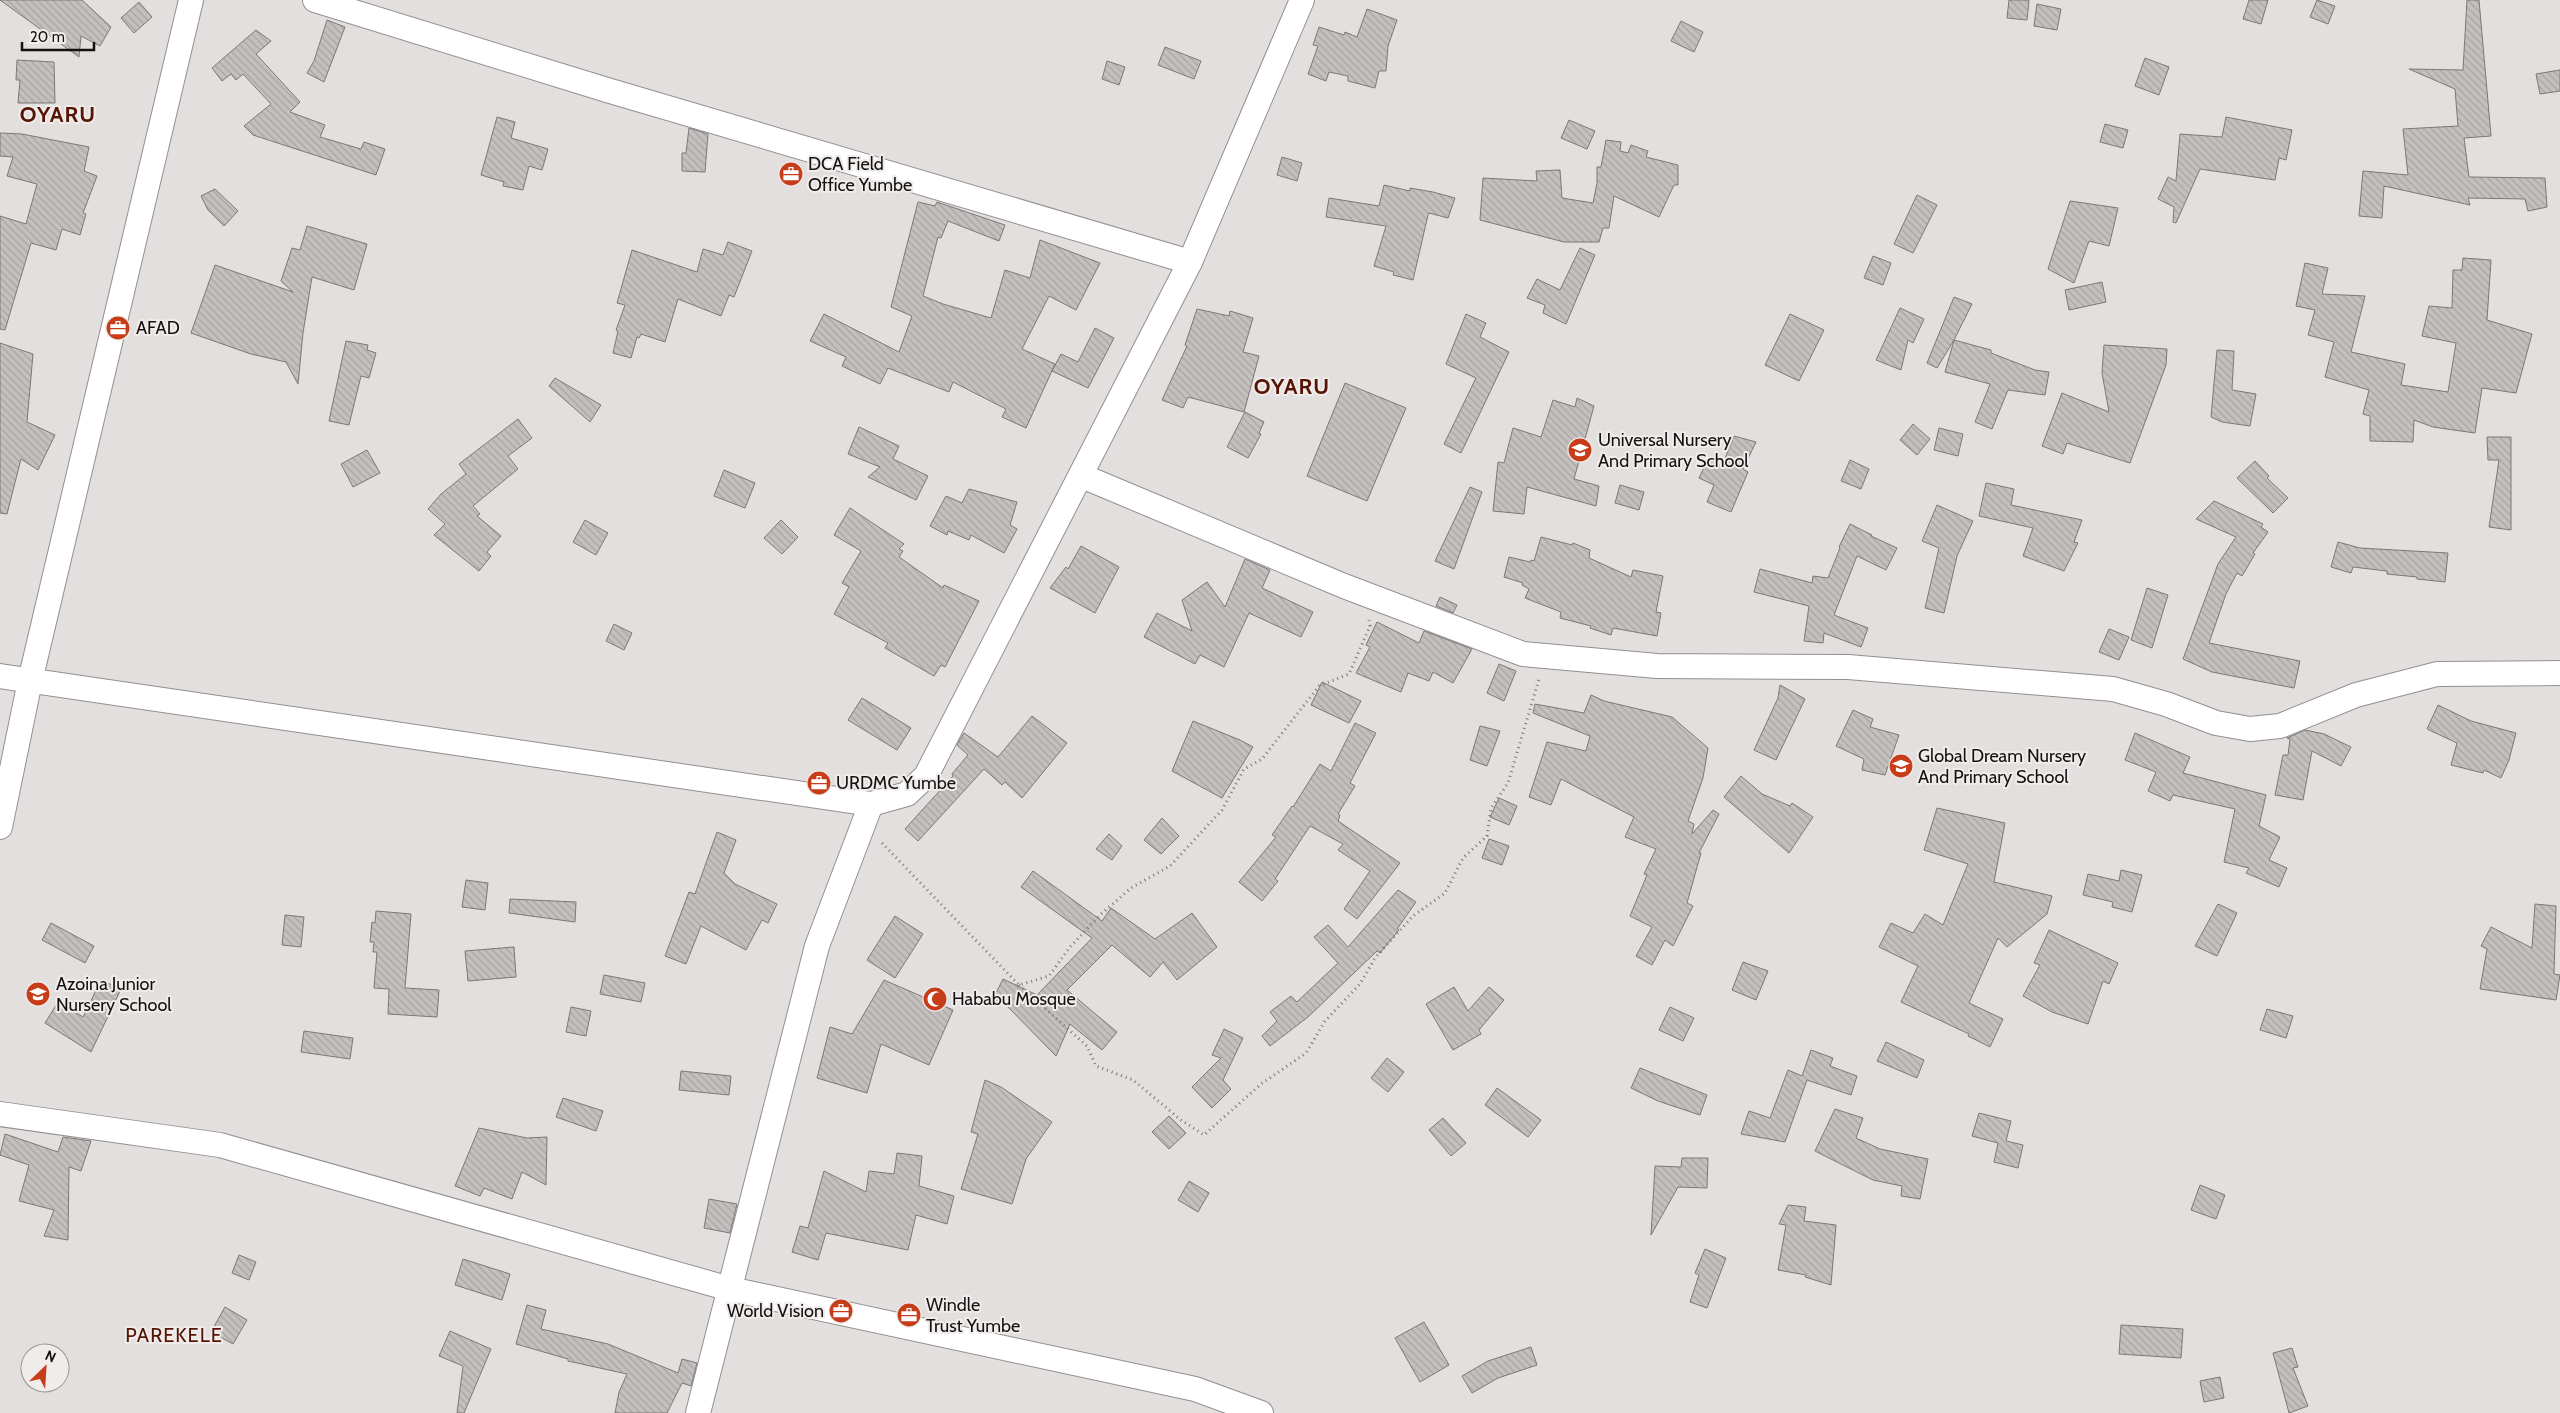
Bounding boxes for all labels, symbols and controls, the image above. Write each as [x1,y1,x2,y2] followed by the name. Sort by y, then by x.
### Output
[22,20,95,52] scale bar
[30,28,65,46] text: 20 m
[20,101,96,128] district label: OYARU
[808,153,912,196] place label: DCA Field Office Yumbe
[778,161,804,187] office icon: DCA Field Office Yumbe
[105,315,131,341] office icon: AFAD
[136,317,180,339] place label: AFAD
[1254,373,1330,400] district label: OYARU
[1598,429,1749,472] place label: Universal Nursery And Primary School
[1567,437,1593,463] school or university icon: Universal Nursery And Primary School
[1918,745,2086,788] place label: Global Dream Nursery And Primary School
[1888,753,1914,779] school or university icon: Global Dream Nursery And Primary School
[806,770,832,796] office icon: URDMC Yumbe
[836,772,956,794] place label: URDMC Yumbe
[56,973,172,1016] place label: Azoina Junior Nursery School
[25,981,51,1007] school or university icon: Azoina Junior Nursery School
[922,986,948,1012] mosque icon: Hababu Mosque
[952,988,1076,1010] place label: Hababu Mosque
[926,1294,1020,1337] place label: Windle Trust Yumbe
[828,1298,854,1324] office icon: World Vision
[727,1300,824,1322] place label: World Vision
[896,1302,922,1328] office icon: Windle Trust Yumbe
[125,1323,223,1347] district label: PAREKELE
[20,1343,70,1393] north arrow
[42,1346,59,1366] text: N

